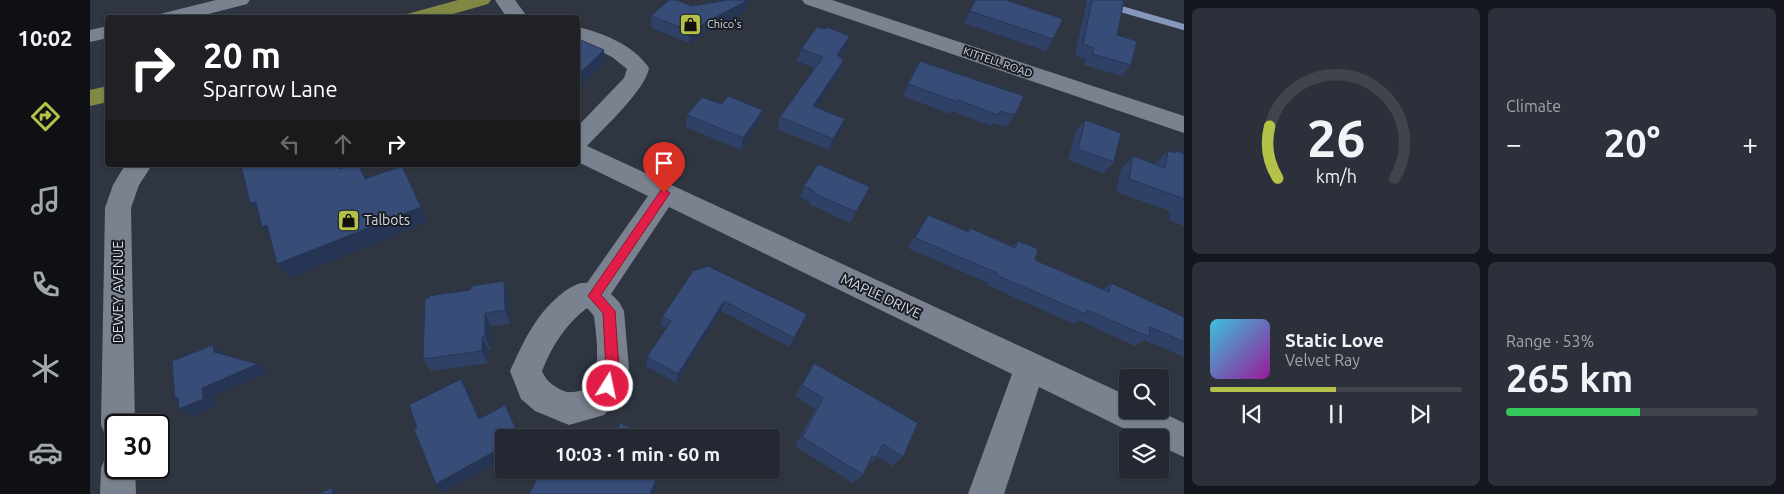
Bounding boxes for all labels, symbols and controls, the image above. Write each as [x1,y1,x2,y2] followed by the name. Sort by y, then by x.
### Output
[679,12,703,36] shop icon: Chico's
[707,18,742,30] place label: Chico's
[17,25,73,50] text: 10:02
[120,35,185,100] icon: right
[203,35,281,75] text: 20 m
[962,45,1034,79] street label: KITTELL ROAD
[203,76,338,101] text: Sparrow Lane
[1506,97,1561,115] text: Climate
[28,99,63,134] icon: directions
[1307,109,1365,167] text: 26
[1604,122,1660,164] text: 20°
[1506,128,1522,159] text: −
[1742,128,1758,159] text: +
[276,130,304,158] icon: left
[329,130,357,158] icon: ahead
[382,130,410,158] icon: right
[643,142,685,193] pin
[650,149,678,177] icon: arrive
[1315,166,1357,186] text: km/h
[28,183,63,218] icon: music
[336,208,360,232] shop icon: Talbots
[364,212,410,228] place label: Talbots
[110,241,126,343] street label: DEWEY AVENUE
[28,267,63,302] icon: phone
[838,270,924,322] street label: MAPLE DRIVE
[1285,329,1384,351] text: Static Love
[1506,332,1594,350] text: Range · 53%
[28,351,63,386] icon: climate
[1285,351,1360,369] text: Velvet Ray
[1506,357,1633,399] text: 265 km
[581,359,633,411] position arrow
[1119,369,1169,479] map controls
[1119,369,1169,419] button: search
[1238,400,1266,428] icon: previous
[1322,400,1350,428] icon: pause
[1406,400,1434,428] icon: next
[105,414,170,479] speed limit sign: 30
[1119,429,1169,479] button: layers
[28,435,63,470] icon: car
[555,443,720,465] text: 10:03 · 1 min · 60 m

